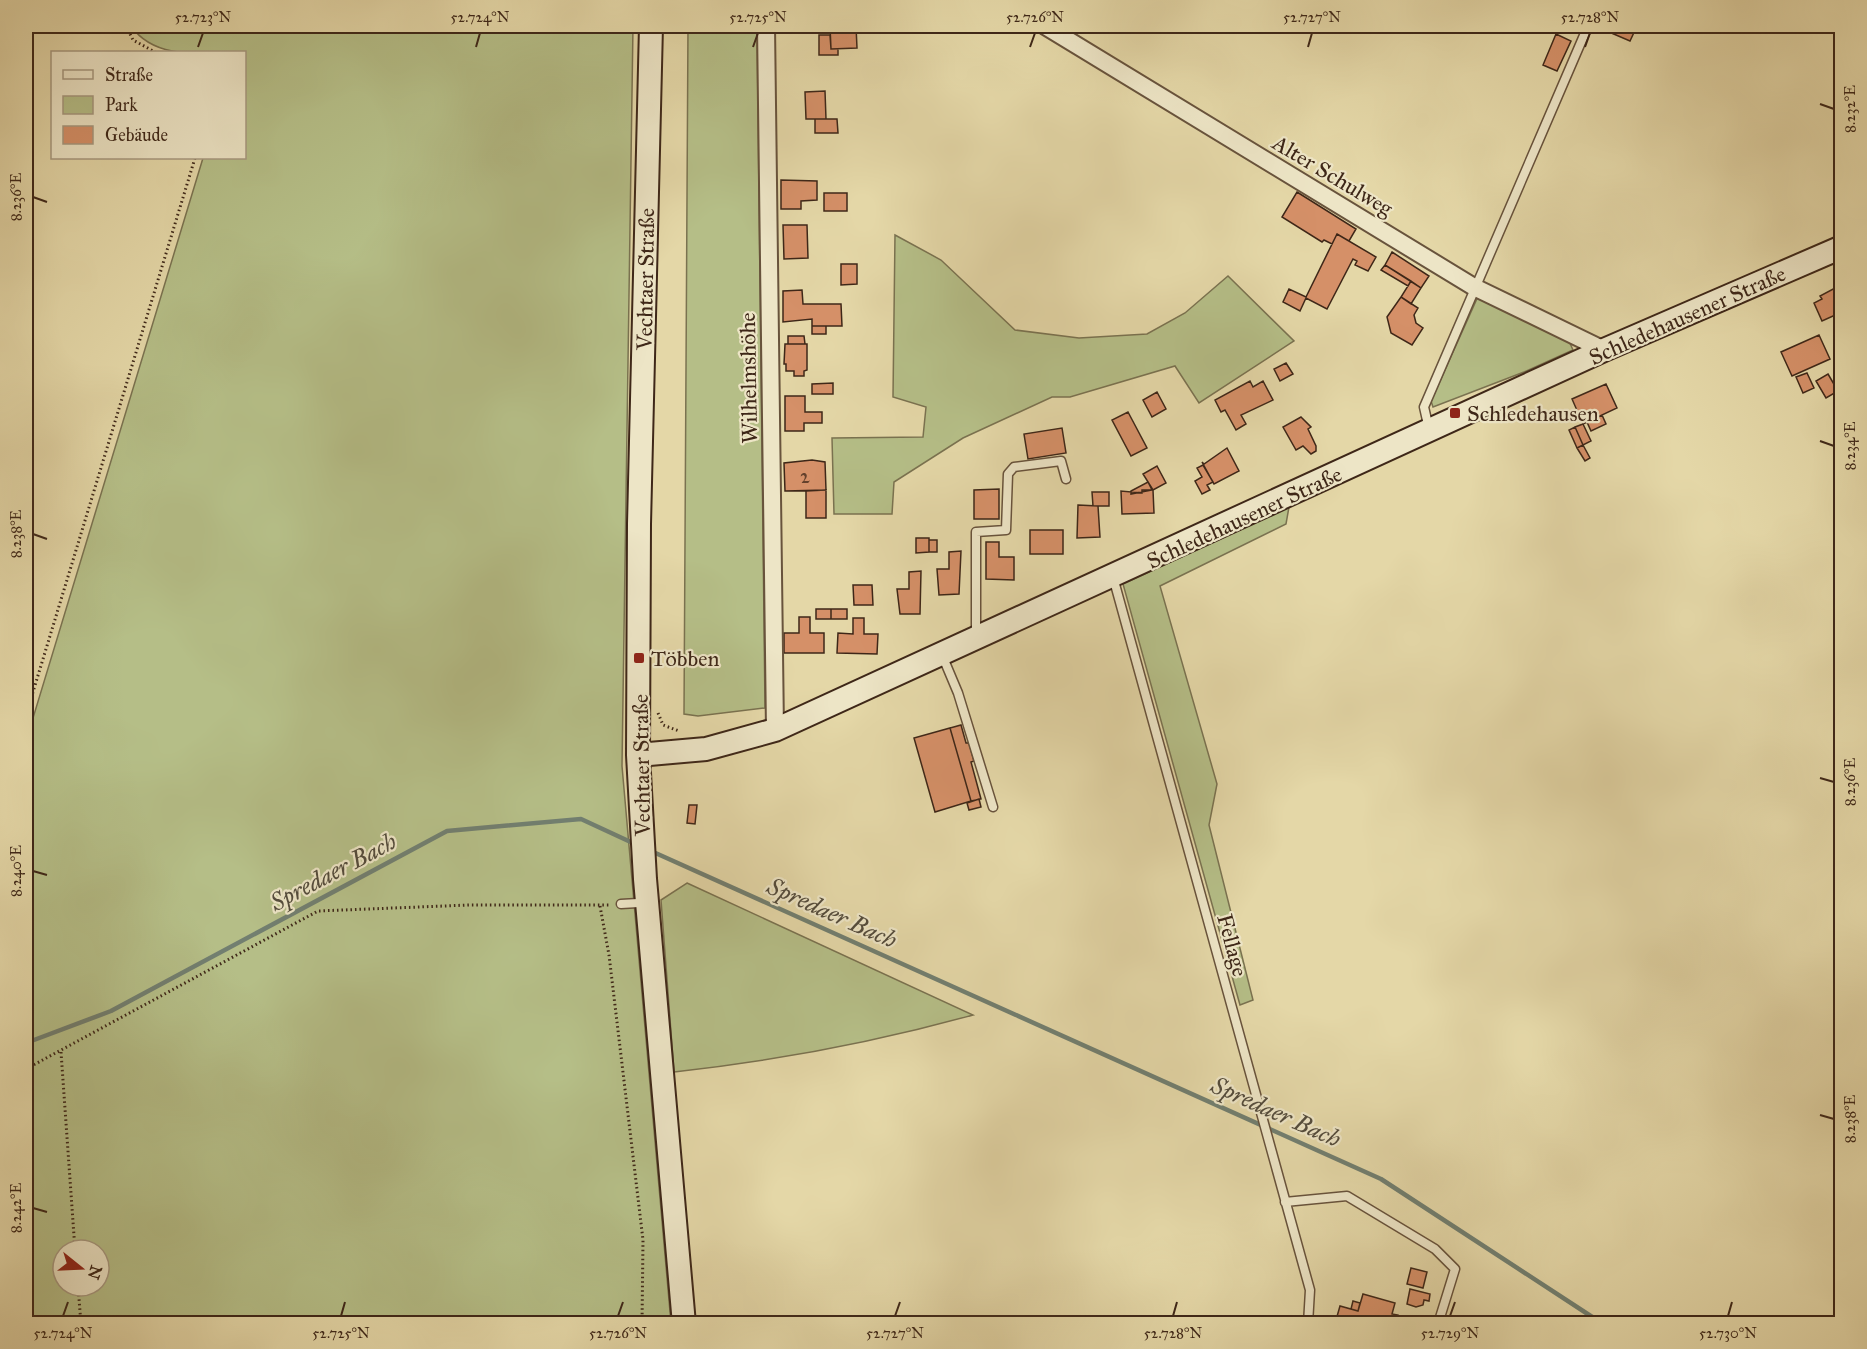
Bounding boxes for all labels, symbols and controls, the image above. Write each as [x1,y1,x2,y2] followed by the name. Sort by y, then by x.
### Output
[175,8,231,26] text: 52.723°N
[451,8,510,26] text: 52.724°N
[729,8,787,26] text: 52.725°N
[1006,8,1064,26] text: 52.726°N
[1283,8,1341,26] text: 52.727°N
[1561,8,1619,26] text: 52.728°N
[51,51,246,159] legend
[105,64,153,86] text: Straße
[1841,85,1859,133] text: 8.232°E
[105,94,138,116] text: Park
[105,124,168,146] text: Gebäude
[1267,128,1399,222] street label: Alter Schulweg
[7,173,25,221] text: 8.236°E
[631,208,660,351] street label: Vechtaer Straße
[1585,260,1790,371] street label: Schledehausener Straße
[734,312,763,444] street label: Wilhelmshöhe
[1467,400,1599,427] place label: Schledehausen
[1448,406,1462,420] marker: Schledehausen
[1841,421,1859,471] text: 8.234°E
[1142,460,1346,575] street label: Schledehausener Straße
[800,464,810,488] house number: 2
[7,509,25,558] text: 8.238°E
[651,645,719,672] place label: Többen
[632,651,646,665] marker: Többen
[627,694,656,837] street label: Vechtaer Straße
[1841,758,1859,806] text: 8.236°E
[264,826,402,918] water label: Spredaer Bach
[7,845,25,897] text: 8.240°E
[761,871,902,955] water label: Spredaer Bach
[1211,911,1254,979] street label: Fellage
[1205,1070,1346,1154] water label: Spredaer Bach
[1841,1094,1859,1143] text: 8.238°E
[7,1183,25,1233] text: 8.242°E
[51,1238,111,1298] north arrow
[84,1263,106,1282] text: N
[34,1324,93,1342] text: 52.724°N
[312,1324,370,1342] text: 52.725°N
[589,1324,647,1342] text: 52.726°N
[866,1324,924,1342] text: 52.727°N
[1144,1324,1202,1342] text: 52.728°N
[1421,1324,1480,1342] text: 52.729°N
[1699,1324,1757,1342] text: 52.730°N

